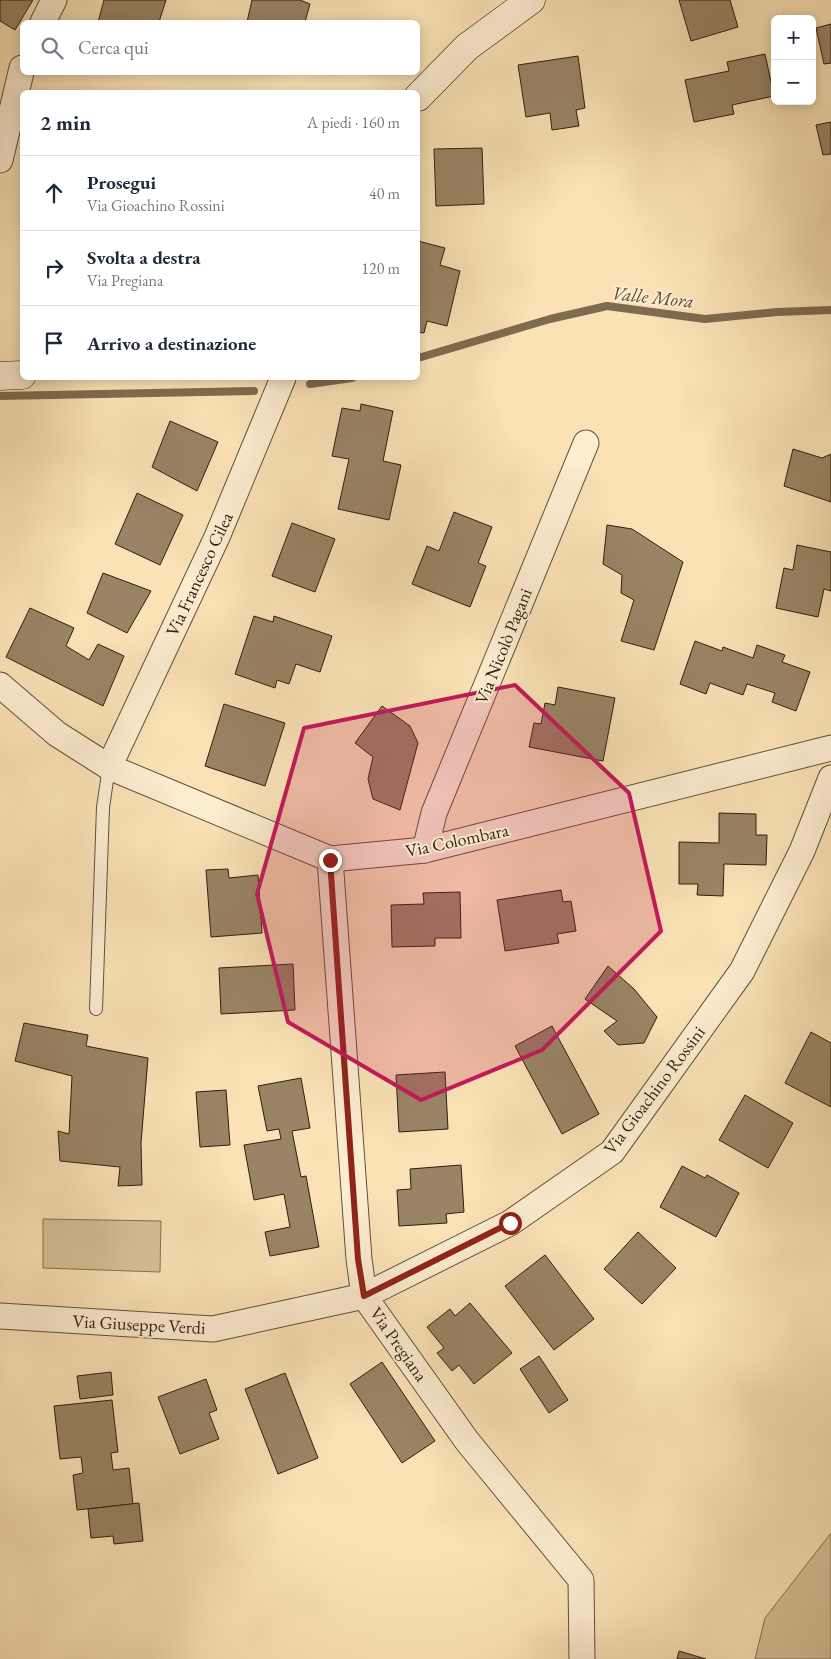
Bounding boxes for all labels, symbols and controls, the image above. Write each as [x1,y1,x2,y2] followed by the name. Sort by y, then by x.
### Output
[771,15,816,105] map controls
[771,15,816,60] button: +
[20,20,420,75] search box
[38,34,66,62] icon: search
[78,35,149,60] text: Cerca qui
[771,60,816,105] button: −
[40,109,91,136] text: 2 min
[307,112,400,133] text: A piedi · 160 m
[87,170,156,195] text: Prosegui
[40,179,68,207] icon: ahead
[369,183,400,204] text: 40 m
[87,195,225,216] text: Via Gioachino Rossini
[87,245,201,270] text: Svolta a destra
[40,254,68,282] icon: right
[361,258,400,279] text: 120 m
[87,270,163,291] text: Via Pregiana
[611,280,695,314] water label: Valle Mora
[40,329,68,357] icon: arrive
[87,331,256,356] text: Arrivo a destinazione
[160,508,238,640] street label: Via Francesco Cilea
[469,584,537,707] street label: Via Nicolò Pagani
[403,818,511,862] street label: Via Colombara
[319,849,342,872] route end
[598,1021,710,1159] street label: Via Gioachino Rossini
[499,1212,522,1235] route start
[365,1302,434,1386] street label: Via Pregiana
[72,1309,207,1339] street label: Via Giuseppe Verdi

